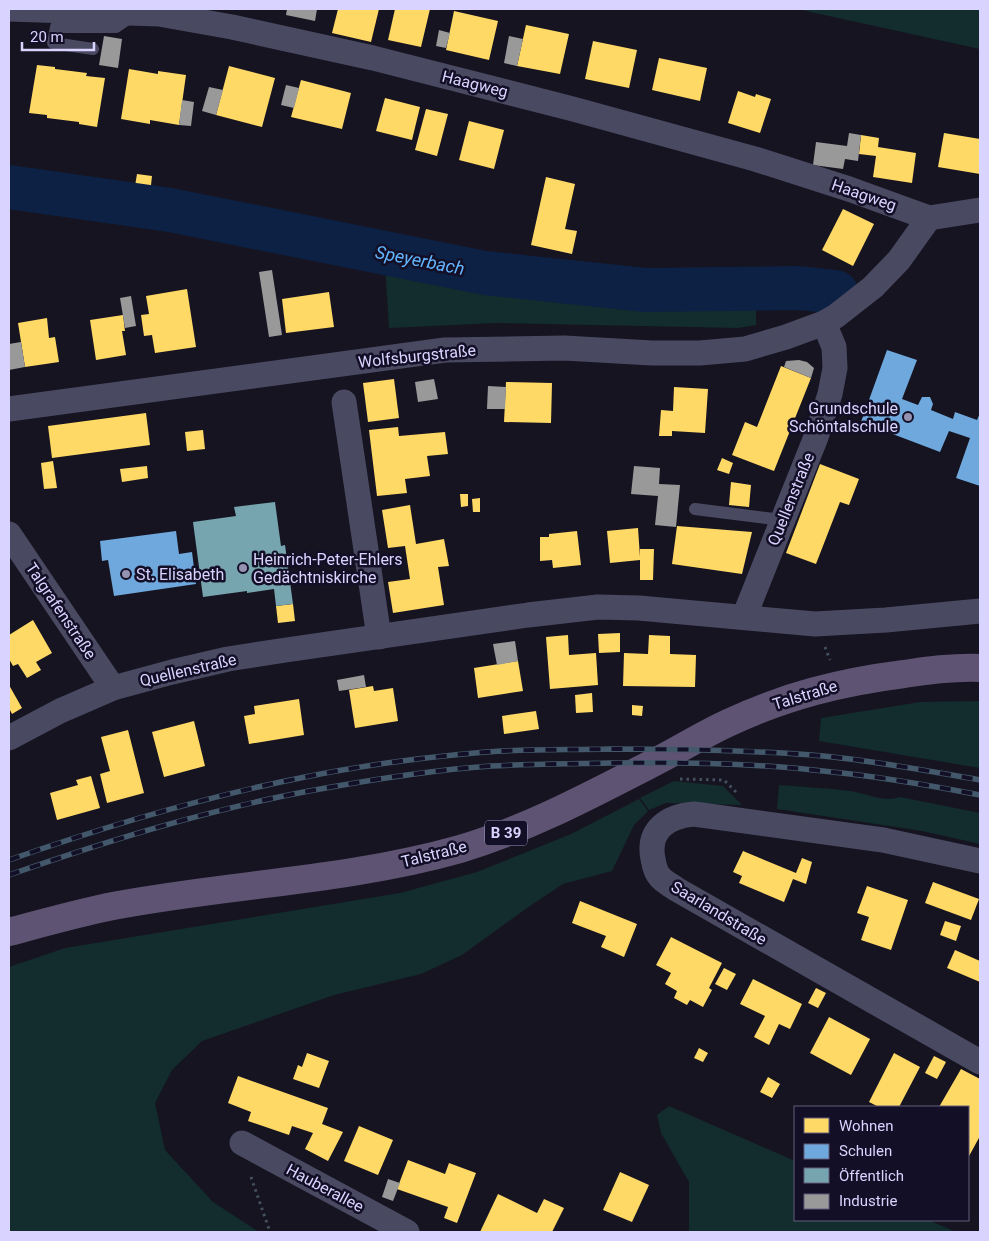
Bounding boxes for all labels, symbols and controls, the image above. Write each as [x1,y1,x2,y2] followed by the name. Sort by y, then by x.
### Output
[22,20,95,52] scale bar
[30,28,64,46] text: 20 m
[440,67,510,101] street label: Haagweg
[829,175,899,215] street label: Haagweg
[373,241,467,279] water label: Speyerbach
[357,340,477,372] street label: Wolfsburgstraße
[789,399,898,436] place label: Grundschule Schöntalschule
[902,411,914,423] marker: Grundschule Schöntalschule
[764,450,818,548] street label: Quellenstraße
[253,550,403,587] place label: Heinrich-Peter-Ehlers Gedächtniskirche
[22,559,100,663] street label: Talgrafenstraße
[237,562,249,574] marker: Heinrich-Peter-Ehlers Gedächtniskirche
[136,565,224,584] place label: St. Elisabeth
[120,568,132,580] marker: St. Elisabeth
[138,650,238,690] street label: Quellenstraße
[770,676,840,714] street label: Talstraße
[485,820,527,846] road number: B 39
[399,837,469,871] street label: Talstraße
[668,877,770,949] street label: Saarlandstraße
[794,1106,969,1221] legend
[839,1117,893,1135] text: Wohnen
[839,1142,892,1160] text: Schulen
[283,1160,367,1216] street label: Hauberallee
[839,1167,904,1185] text: Öffentlich
[839,1192,897,1210] text: Industrie

